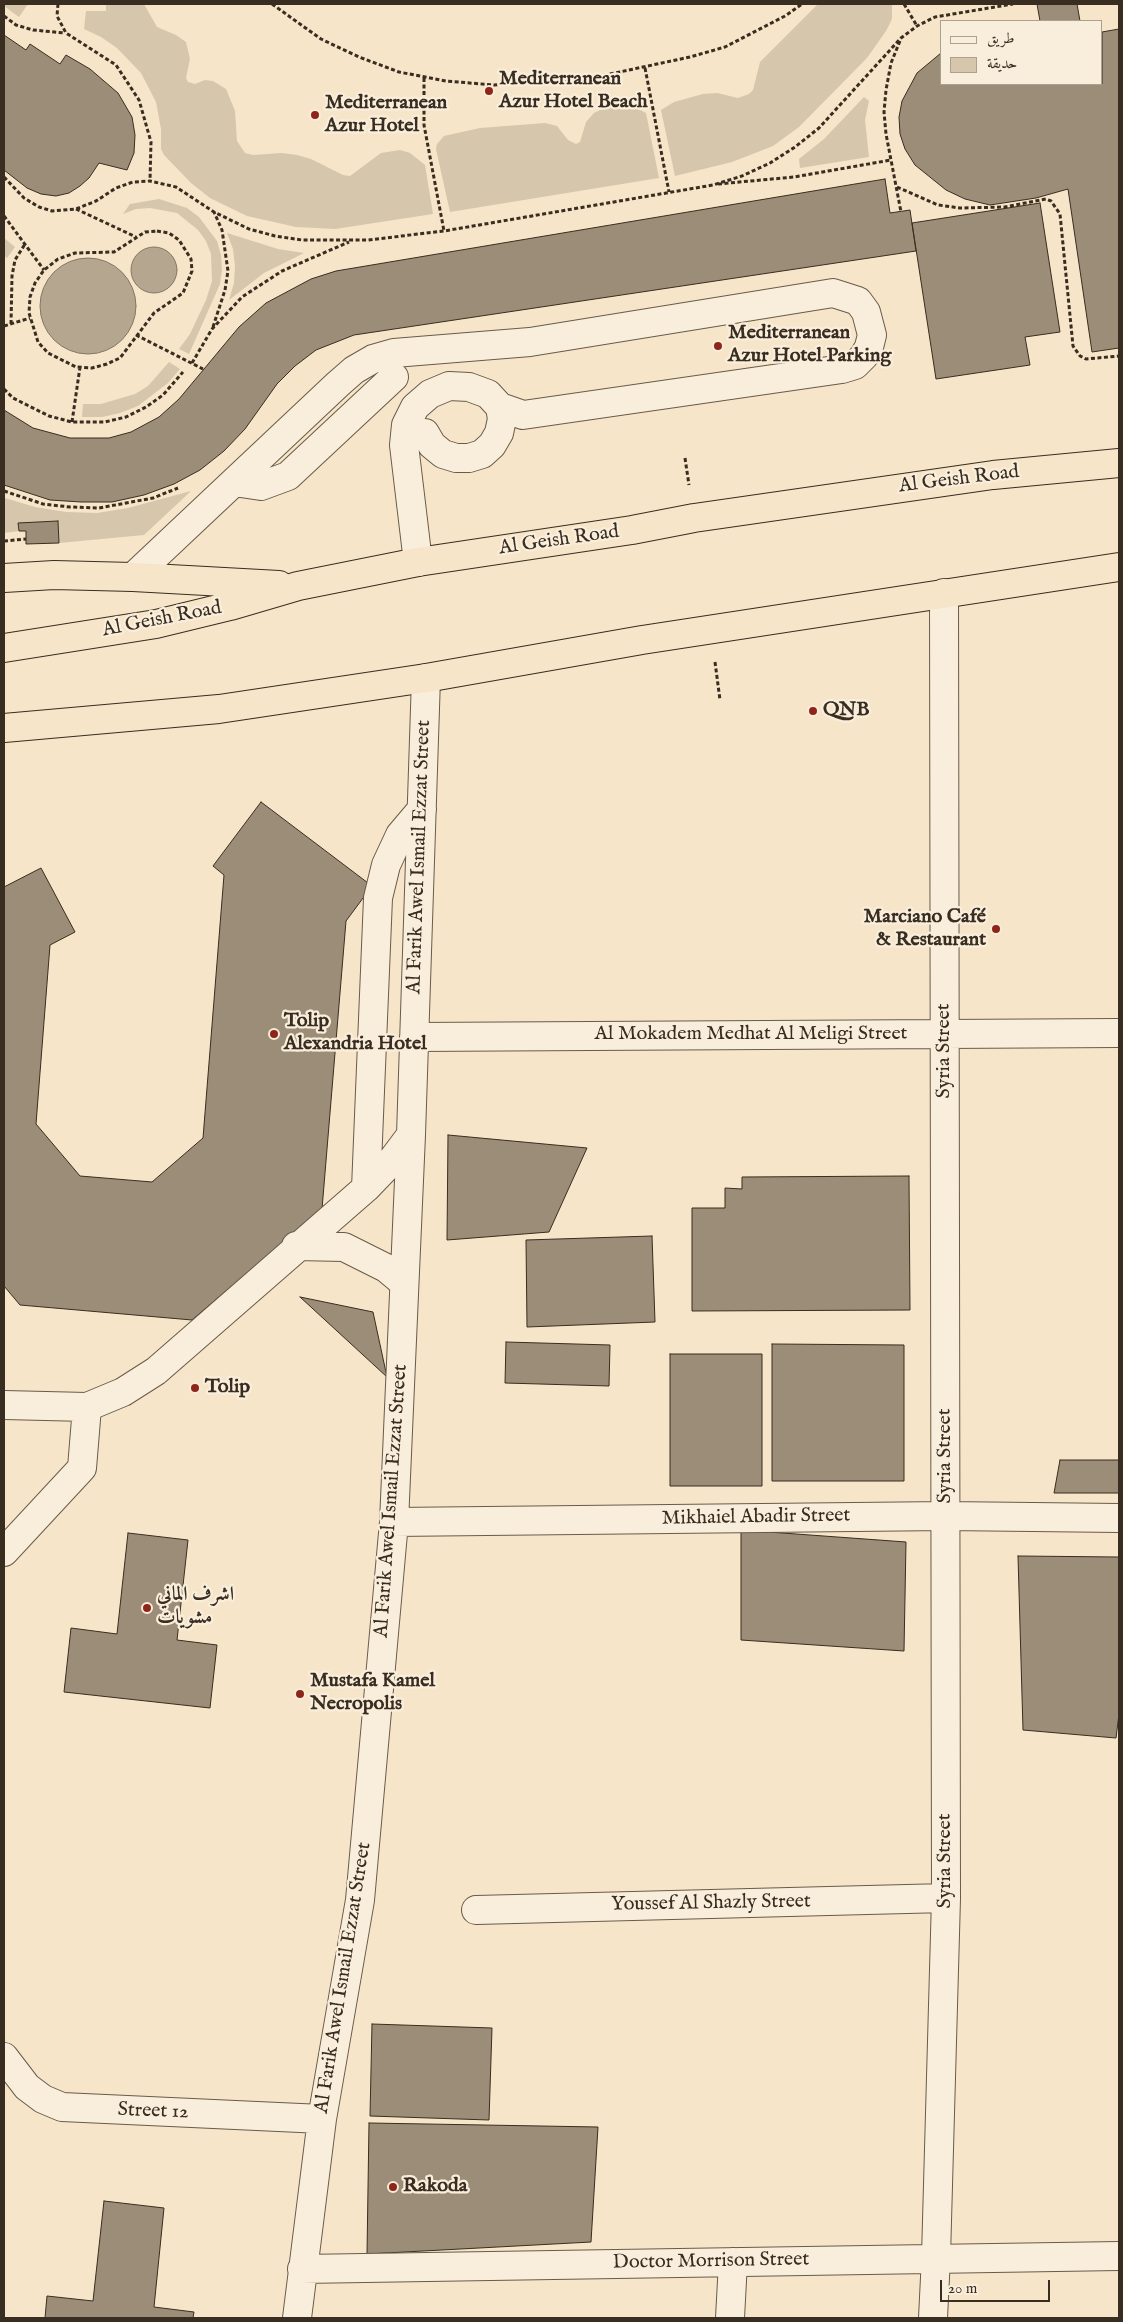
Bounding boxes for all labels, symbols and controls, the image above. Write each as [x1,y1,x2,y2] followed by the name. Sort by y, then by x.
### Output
[940,20,1103,85] legend
[987,29,1014,48] text: طريق
[987,54,1017,73] text: حديقة
[499,68,648,115] place label: Mediterranean Azur Hotel Beach
[483,85,495,97] marker: Mediterranean Azur Hotel Beach
[325,92,447,139] place label: Mediterranean Azur Hotel
[309,109,321,121] marker: Mediterranean Azur Hotel
[728,322,891,369] place label: Mediterranean Azur Hotel Parking
[712,340,724,352] marker: Mediterranean Azur Hotel Parking
[897,461,1021,499] street label: Al Geish Road
[497,521,621,561] street label: Al Geish Road
[100,597,224,643] street label: Al Geish Road
[823,699,870,723] place label: QNB
[807,705,819,717] marker: QNB
[403,720,437,994] street label: Al Farik Awel Ismail Ezzat Street
[864,906,986,953] place label: Marciano Café & Restaurant
[990,923,1002,935] marker: Marciano Café & Restaurant
[933,1003,957,1099] street label: Syria Street
[284,1010,427,1057] place label: Tolip Alexandria Hotel
[595,1023,907,1047] street label: Al Mokadem Medhat Al Meligi Street
[268,1028,280,1040] marker: Tolip Alexandria Hotel
[370,1363,414,1639] street label: Al Farik Awel Ismail Ezzat Street
[205,1376,250,1400] place label: Tolip
[189,1382,201,1394] marker: Tolip
[934,1408,958,1504] street label: Syria Street
[661,1504,851,1532] street label: Mikhaiel Abadir Street
[157,1584,234,1631] place label: اشرف الماني مشويات
[141,1602,153,1614] marker: اشرف الماني مشويات
[310,1670,435,1717] place label: Mustafa Kamel Necropolis
[294,1688,306,1700] marker: Mustafa Kamel Necropolis
[934,1813,958,1909] street label: Syria Street
[311,1841,377,2115] street label: Al Farik Awel Ismail Ezzat Street
[611,1890,811,1918] street label: Youssef Al Shazly Street
[117,2099,189,2125] street label: Street 12
[403,2175,467,2199] place label: Rakoda
[387,2181,399,2193] marker: Rakoda
[613,2248,809,2276] street label: Doctor Morrison Street
[943,2270,1053,2302] scale bar
[948,2279,977,2298] text: 20 m

